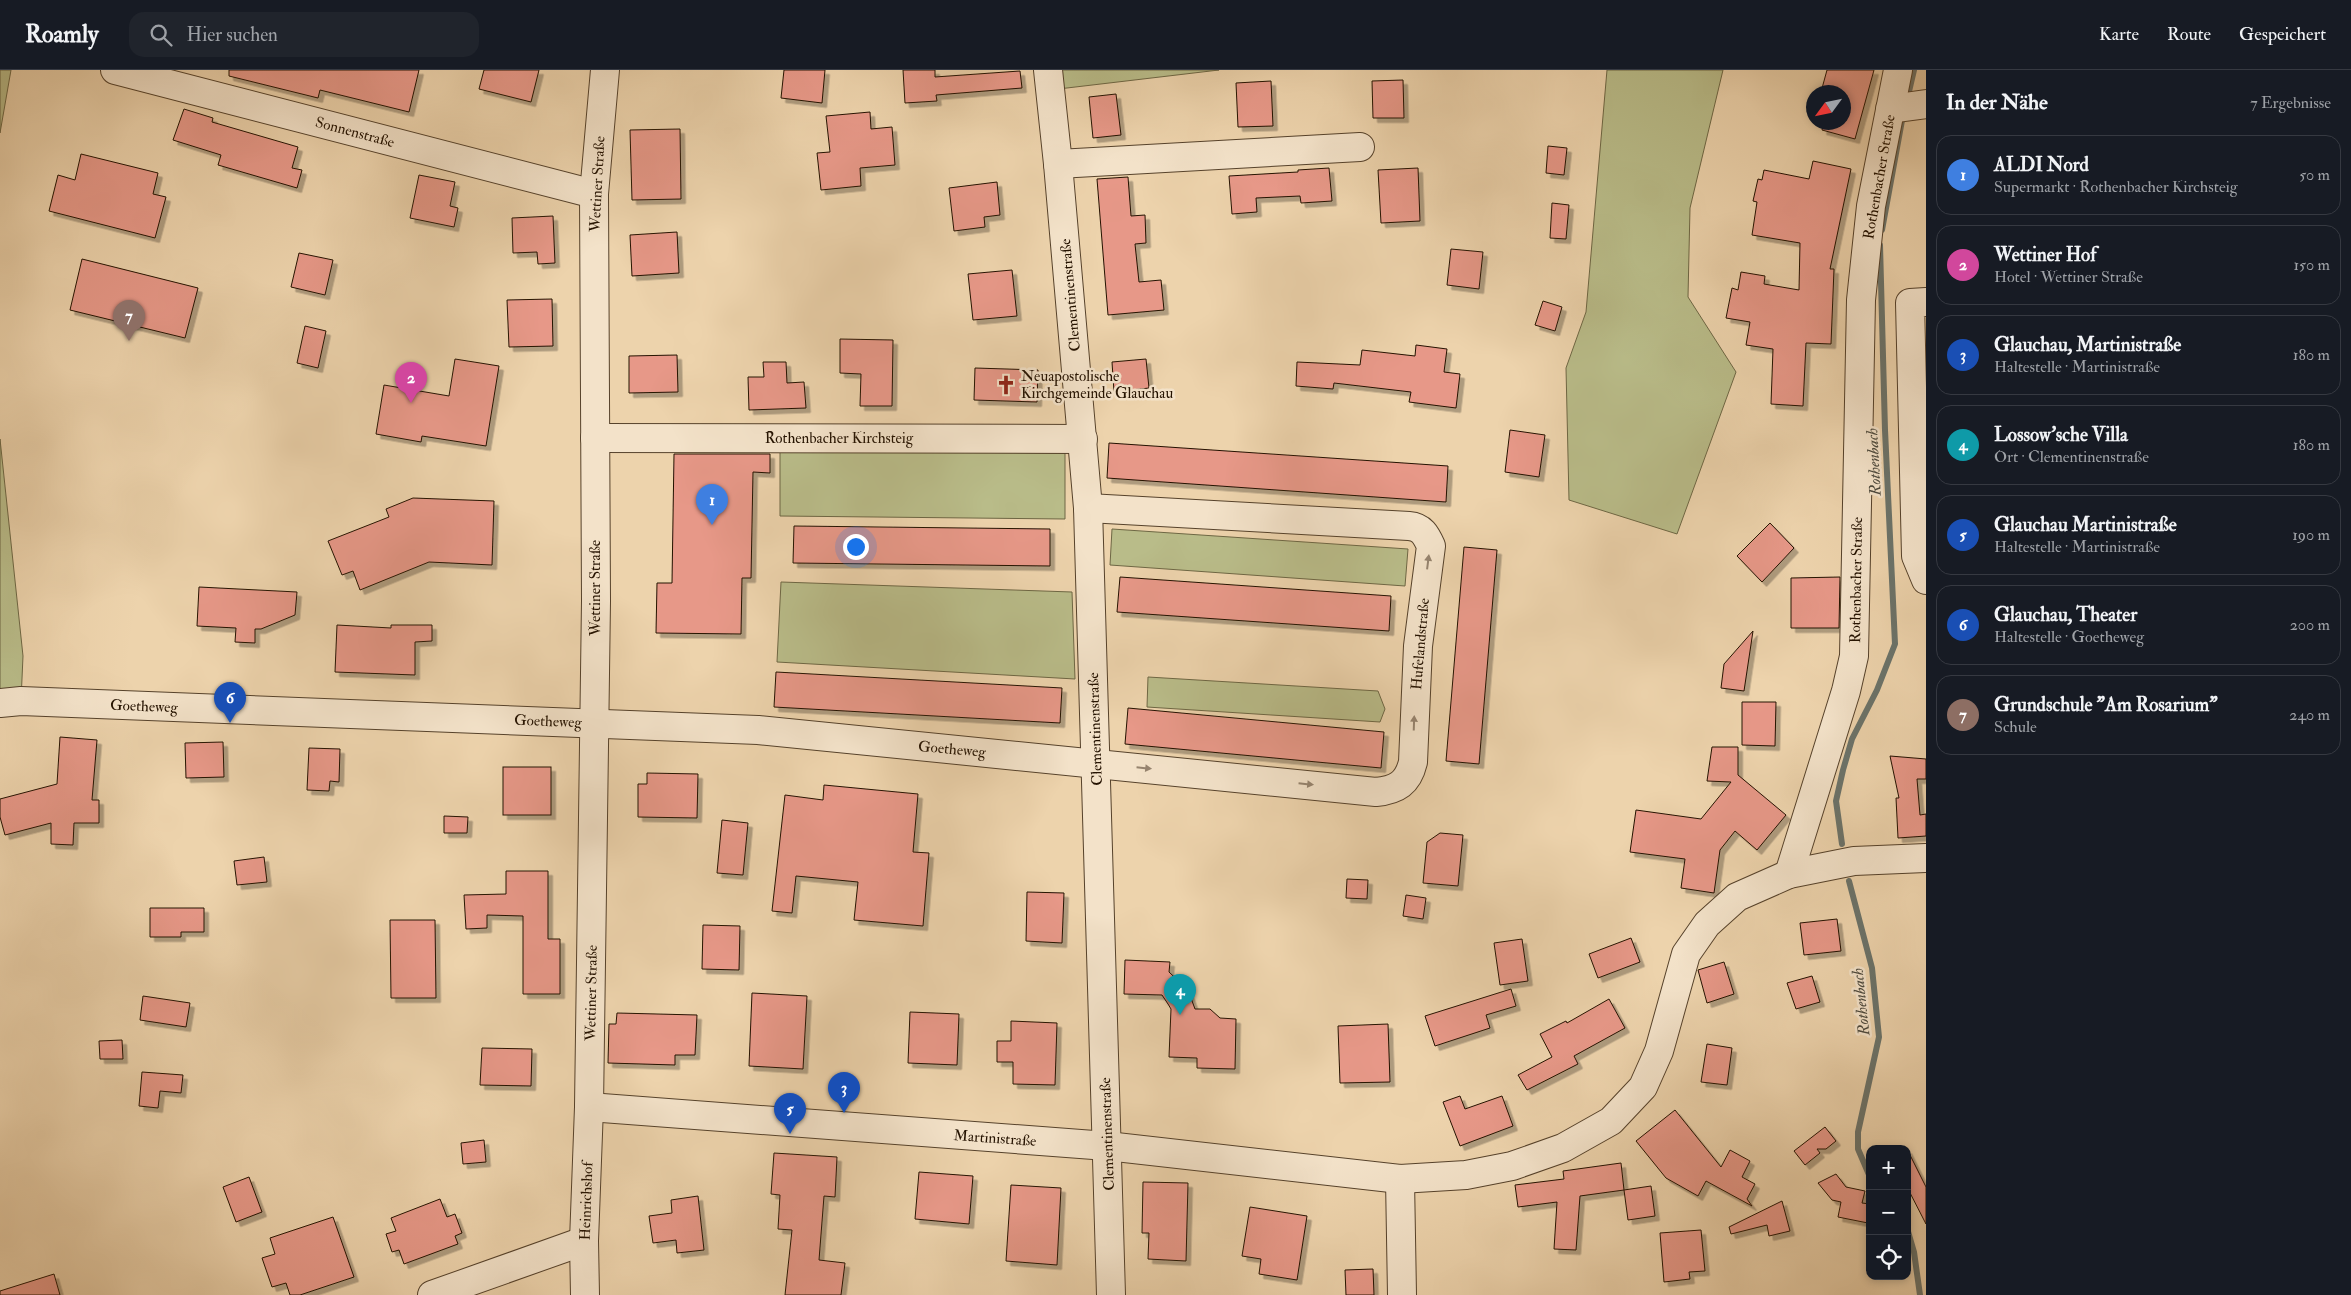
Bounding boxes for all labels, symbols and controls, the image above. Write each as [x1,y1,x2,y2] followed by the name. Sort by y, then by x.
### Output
[129,12,479,57] search box
[25,19,99,50] text: Roamly
[147,21,175,49] icon: search
[187,23,278,47] text: Hier suchen
[2099,23,2139,46] text: Karte
[2167,23,2211,46] text: Route
[2239,23,2326,46] text: Gespeichert
[1806,85,1851,130] north arrow
[1946,89,2048,116] text: In der Nähe
[2250,93,2331,113] text: 7 Ergebnisse
[313,113,397,152] street label: Sonnenstraße
[1859,113,1900,241] street label: Rothenbacher Straße
[585,136,609,233] street label: Wettiner Straße
[1994,153,2089,177] text: ALDI Nord
[1960,165,1966,185] text: 1
[2299,165,2330,185] text: 50 m
[1994,177,2238,197] text: Supermarkt · Rothenbacher Kirchsteig
[1056,238,1085,352] street label: Clementinenstraße
[1994,243,2096,267] text: Wettiner Hof
[1959,255,1967,275] text: 2
[2293,255,2330,275] text: 150 m
[1994,267,2143,287] text: Hotel · Wettiner Straße
[113,300,145,341] pin: 7
[1994,333,2181,357] text: Glauchau, Martinistraße
[1960,345,1966,365] text: 3
[2293,345,2330,365] text: 180 m
[1994,357,2160,377] text: Haltestelle · Martinistraße
[395,362,427,403] pin: 2
[1021,367,1173,403] place label: Neuapostolische Kirchgemeinde Glauchau
[995,374,1017,396] church icon: Neuapostolische Kirchgemeinde Glauchau
[1994,423,2128,447] text: Lossow’sche Villa
[1862,428,1886,497] water label: Rothenbach
[765,429,914,448] street label: Rothenbacher Kirchsteig
[1959,435,1967,455] text: 4
[2293,435,2330,455] text: 180 m
[1994,447,2149,467] text: Ort · Clementinenstraße
[696,484,728,525] pin: 1
[1994,513,2177,537] text: Glauchau Martinistraße
[1846,517,1867,643] street label: Rothenbacher Straße
[1959,525,1967,545] text: 5
[2292,525,2330,545] text: 190 m
[843,534,869,560] your location
[1994,537,2160,557] text: Haltestelle · Martinistraße
[586,540,605,637] street label: Wettiner Straße
[1425,553,1433,569] one-way arrow
[1407,597,1434,691] street label: Hufelandstraße
[1994,603,2137,627] text: Glauchau, Theater
[1959,615,1967,635] text: 6
[2290,615,2330,635] text: 200 m
[1994,627,2144,647] text: Haltestelle · Goetheweg
[1084,672,1107,786] street label: Clementinenstraße
[214,682,246,723] pin: 6
[1994,693,2218,717] text: Grundschule "Am Rosarium"
[110,696,179,717] street label: Goetheweg
[1959,705,1967,725] text: 7
[2289,705,2330,725] text: 240 m
[514,711,583,732] street label: Goetheweg
[1411,715,1419,731] one-way arrow
[1994,717,2037,737] text: Schule
[917,737,987,762] street label: Goetheweg
[1136,764,1152,772] one-way arrow
[1298,780,1314,788] one-way arrow
[581,945,602,1042] street label: Wettiner Straße
[1848,967,1875,1038] water label: Rothenbach
[1164,974,1196,1015] pin: 4
[828,1072,860,1113] pin: 3
[1096,1077,1119,1191] street label: Clementinenstraße
[774,1093,806,1134] pin: 5
[953,1126,1037,1151] street label: Martinistraße
[1866,1145,1911,1280] map controls
[1866,1145,1911,1190] button: +
[576,1159,597,1241] street label: Heinrichshof
[1866,1190,1911,1235] button: −
[1866,1235,1911,1280] button: locate

